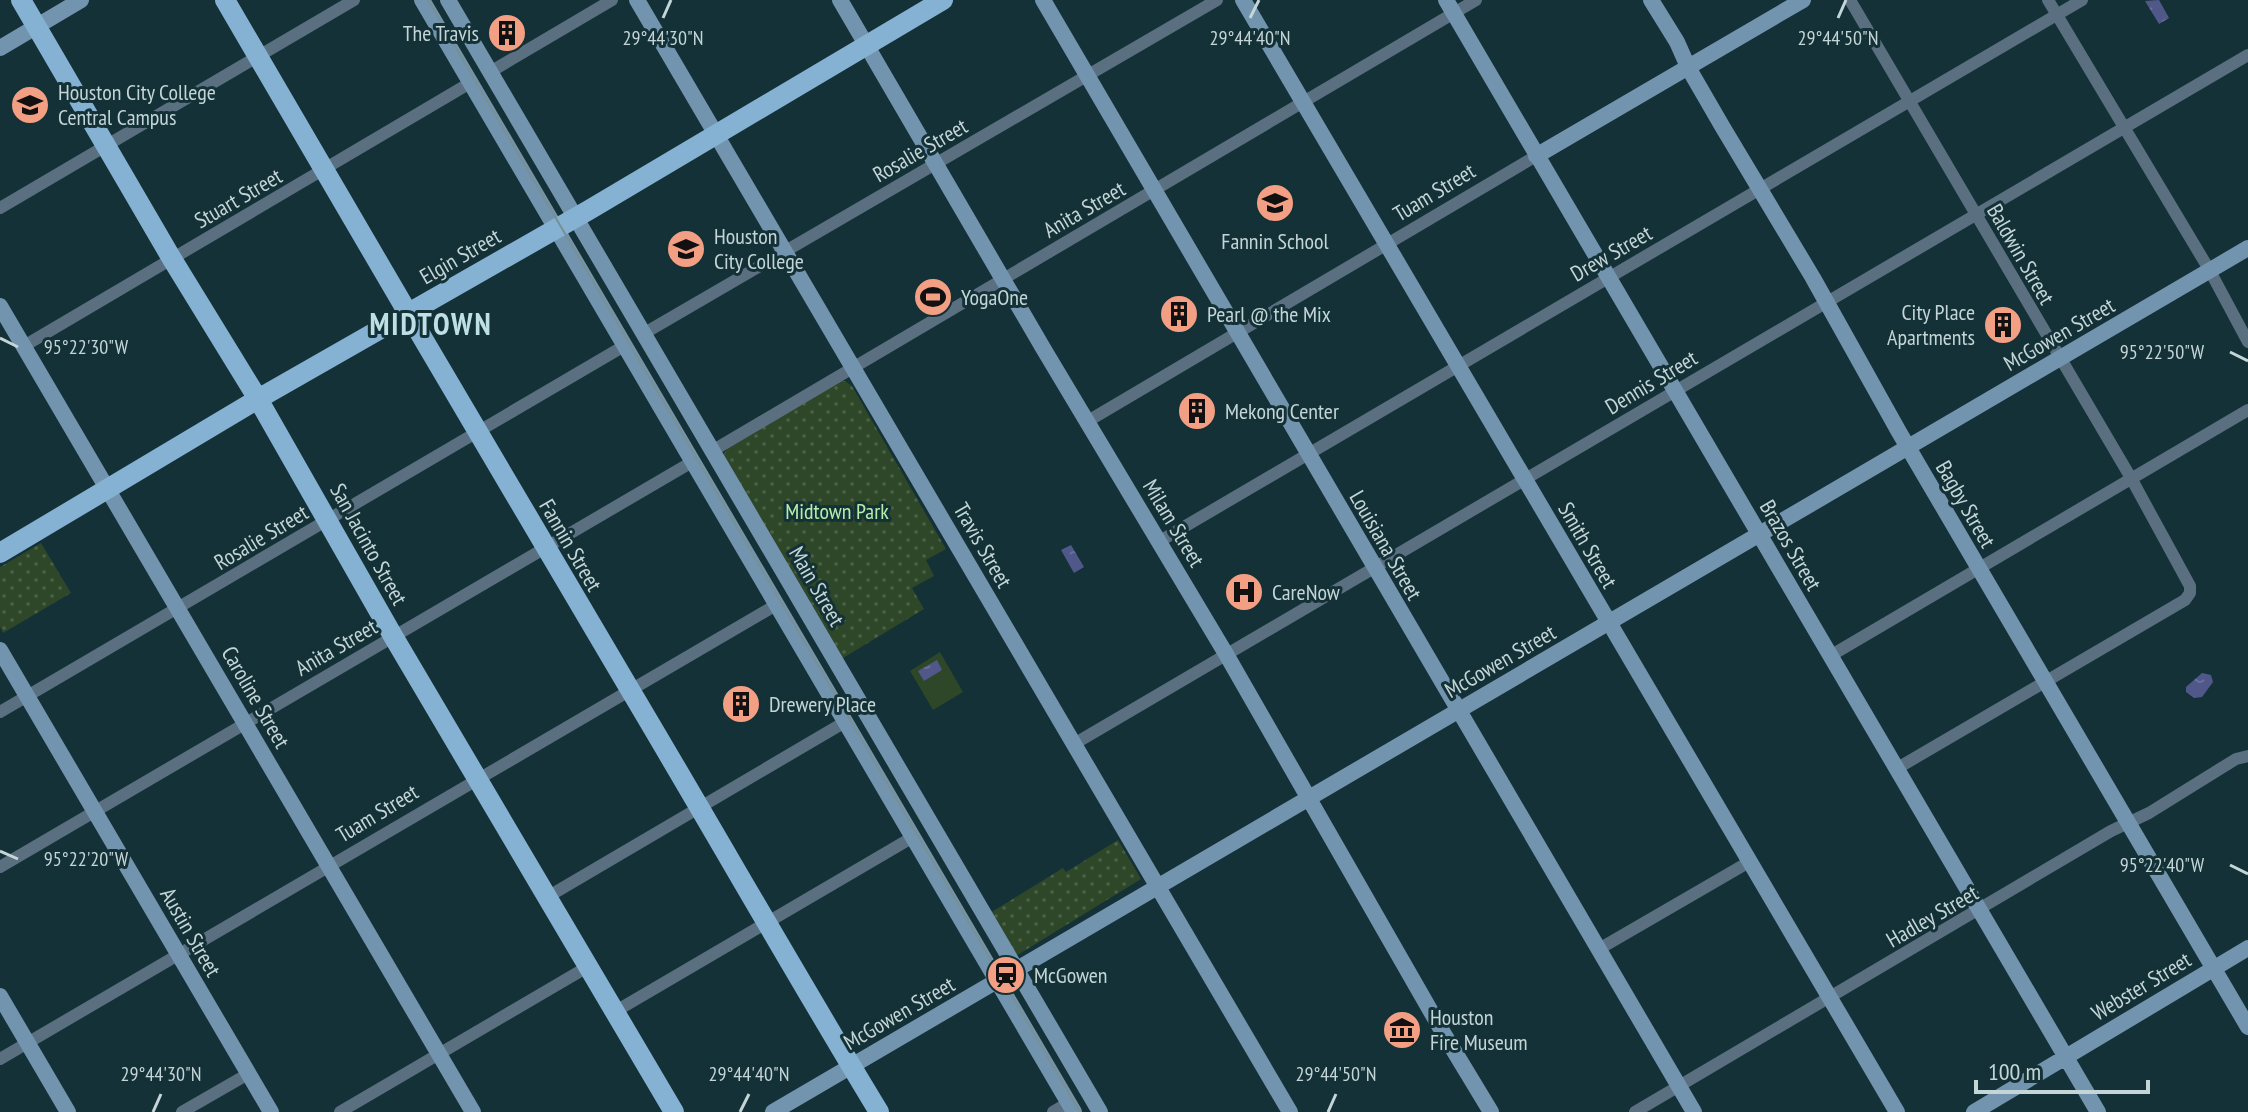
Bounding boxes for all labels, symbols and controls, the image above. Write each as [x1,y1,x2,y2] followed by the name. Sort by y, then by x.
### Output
[486,12,528,54] building icon: The Travis
[403,19,479,47] place label: The Travis
[623,25,703,51] text: 29°44'30"N
[1210,25,1290,51] text: 29°44'40"N
[1798,25,1878,51] text: 29°44'50"N
[58,78,216,131] place label: Houston City College Central Campus
[9,84,51,126] school or university icon: Houston City College Central Campus
[868,112,972,188] street label: Rosalie Street
[1388,157,1480,227] street label: Tuam Street
[189,162,287,234] street label: Stuart Street
[1038,174,1130,244] street label: Anita Street
[1254,182,1296,224] school or university icon: Fannin School
[1981,199,2061,309] street label: Baldwin Street
[1565,219,1657,287] street label: Drew Street
[415,222,505,290] street label: Elgin Street
[714,222,804,275] place label: Houston City College
[1221,227,1330,255] place label: Fannin School
[665,228,707,270] school or university icon: Houston City College
[912,276,954,318] sports icon: YogaOne
[961,283,1028,311] place label: YogaOne
[1998,291,2120,377] street label: McGowen Street
[1158,293,1200,335] building icon: Pearl @ the Mix
[1887,298,1975,351] place label: City Place Apartments
[1207,300,1331,328] place label: Pearl @ the Mix
[369,304,493,343] district label: MIDTOWN
[1982,304,2024,346] building icon: City Place Apartments
[44,334,129,360] text: 95°22'30"W
[2120,339,2205,365] text: 95°22'50"W
[1600,344,1702,420] street label: Dennis Street
[1176,390,1218,432] building icon: Mekong Center
[1225,397,1339,425] place label: Mekong Center
[1930,455,2002,553] street label: Bagby Street
[1137,474,1211,572] street label: Milam Street
[324,478,414,610] street label: San Jacinto Street
[1343,485,1429,605] street label: Louisiana Street
[533,494,609,596] street label: Fannin Street
[1754,495,1828,595] street label: Brazos Street
[785,497,889,525] park label: Midtown Park
[947,497,1019,593] street label: Travis Street
[1552,497,1624,593] street label: Smith Street
[209,498,313,576] street label: Rosalie Street
[783,541,851,631] street label: Main Street
[1223,571,1265,613] hospital icon: CareNow
[1272,578,1340,606] place label: CareNow
[290,612,382,682] street label: Anita Street
[1439,618,1561,704] street label: McGowen Street
[216,641,296,753] street label: Caroline Street
[720,683,762,725] building icon: Drewery Place
[769,690,876,718] place label: Drewery Place
[331,778,423,848] street label: Tuam Street
[44,846,129,872] text: 95°22'20"W
[2120,852,2205,878] text: 95°22'40"W
[1881,878,1983,954] street label: Hadley Street
[154,883,228,981] street label: Austin Street
[2086,945,2196,1027] street label: Webster Street
[985,954,1027,996] station icon: McGowen
[1034,961,1108,989] place label: McGowen
[838,970,960,1056] street label: McGowen Street
[1430,1003,1528,1056] place label: Houston Fire Museum
[1381,1009,1423,1051] museum icon: Houston Fire Museum
[1976,1044,2148,1094] scale bar
[1988,1056,2041,1087] text: 100 m
[121,1061,201,1087] text: 29°44'30"N
[709,1061,789,1087] text: 29°44'40"N
[1296,1061,1376,1087] text: 29°44'50"N

